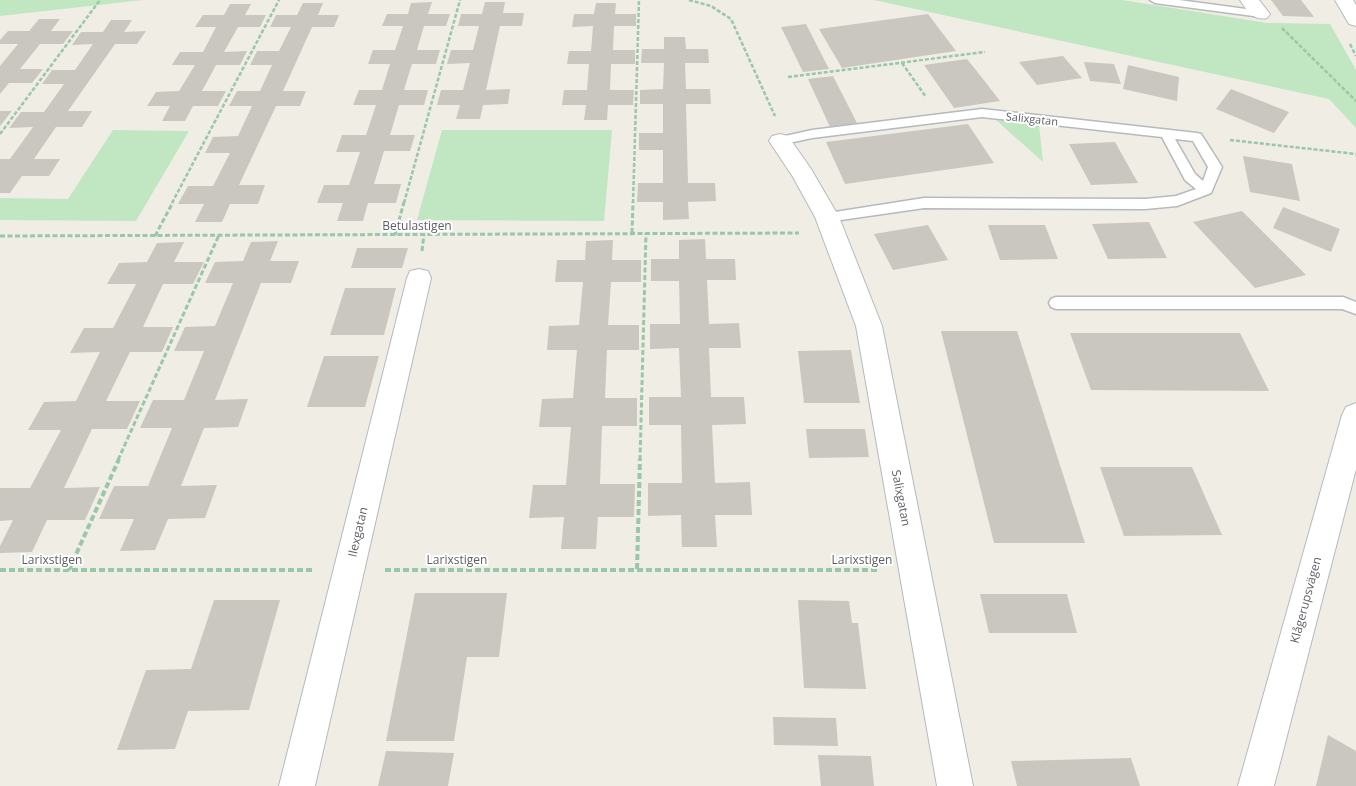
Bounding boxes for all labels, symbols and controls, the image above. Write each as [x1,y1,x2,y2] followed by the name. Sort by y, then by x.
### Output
[1005,108,1059,129] street label: Salixgatan
[382,217,452,234] street label: Betulastigen
[888,468,915,528] street label: Salixgatan
[344,505,372,559] street label: Ilexgatan
[22,551,82,568] street label: Larixstigen
[427,551,487,568] street label: Larixstigen
[832,551,892,568] street label: Larixstigen
[1286,555,1325,645] street label: Klågerupsvägen

